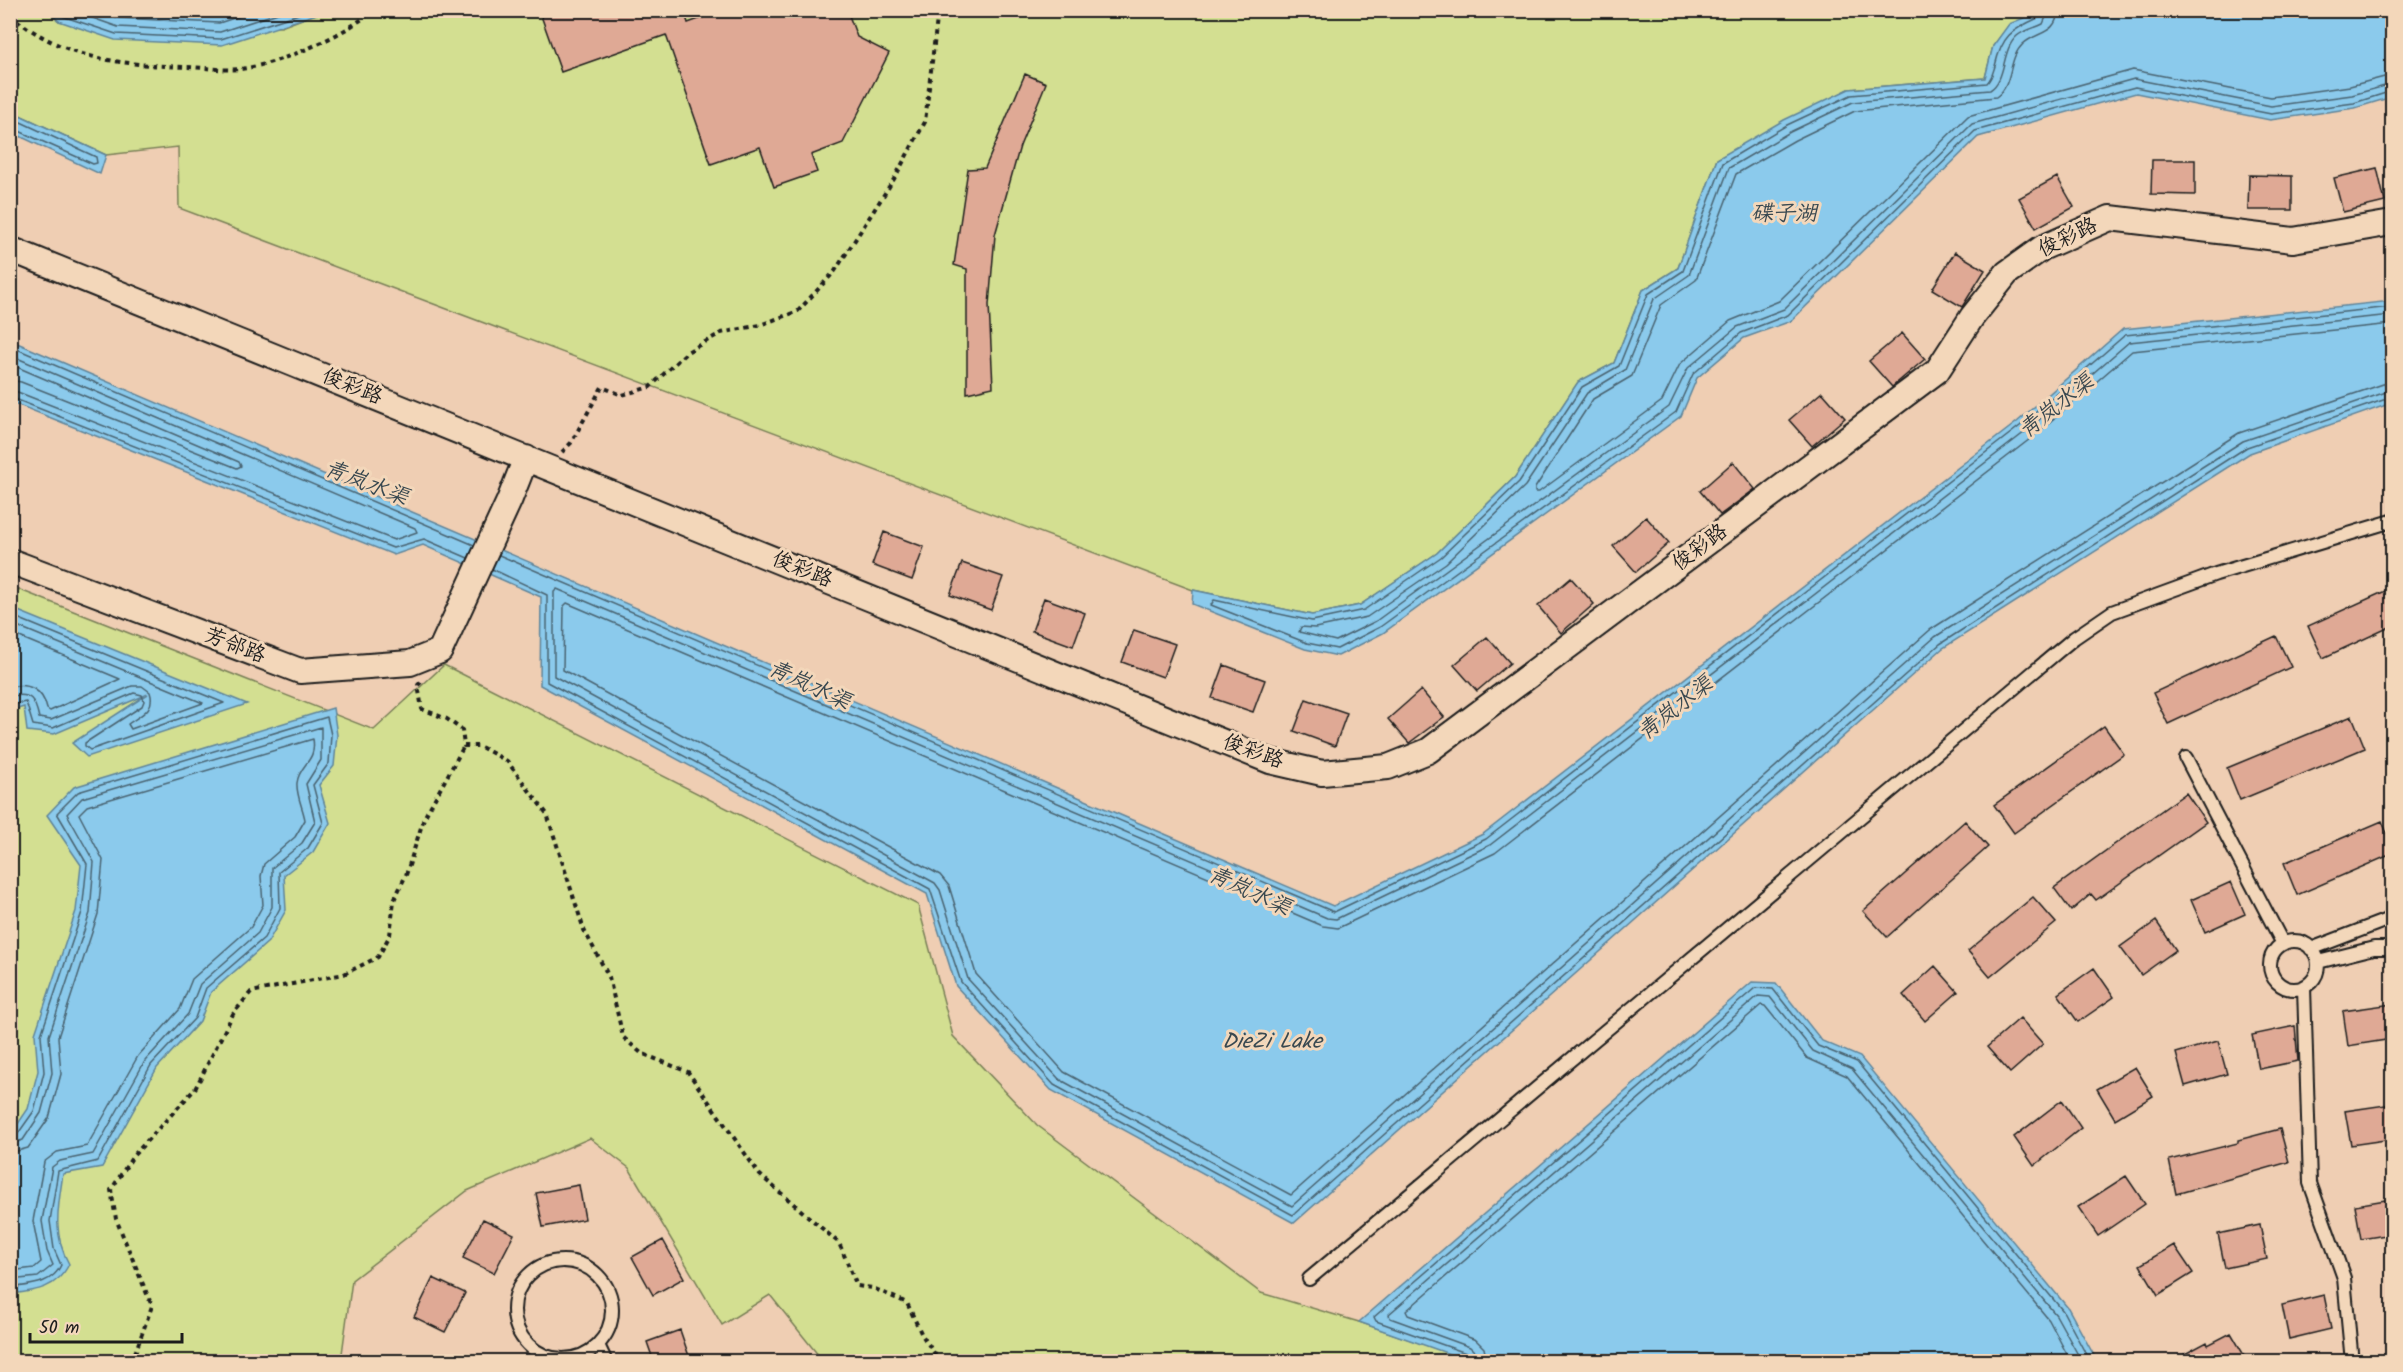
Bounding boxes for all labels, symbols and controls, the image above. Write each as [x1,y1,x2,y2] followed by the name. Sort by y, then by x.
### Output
[1751,197,1819,232] water label: 碟子湖
[2032,209,2104,267] street label: 俊彩路
[317,360,387,414] street label: 俊彩路
[2012,365,2104,448] water label: 青岚水渠
[319,452,415,517] water label: 青岚水渠
[1665,516,1735,580] street label: 俊彩路
[767,543,837,597] street label: 俊彩路
[200,619,270,673] street label: 芳邻路
[762,652,858,721] water label: 青岚水渠
[1631,667,1723,750] water label: 青岚水渠
[1218,726,1288,778] street label: 俊彩路
[1202,858,1298,927] water label: 青岚水渠
[1222,1025,1324,1060] water label: DieZi Lake
[30,1306,182,1344] scale bar
[39,1314,79,1343] text: 50 m

